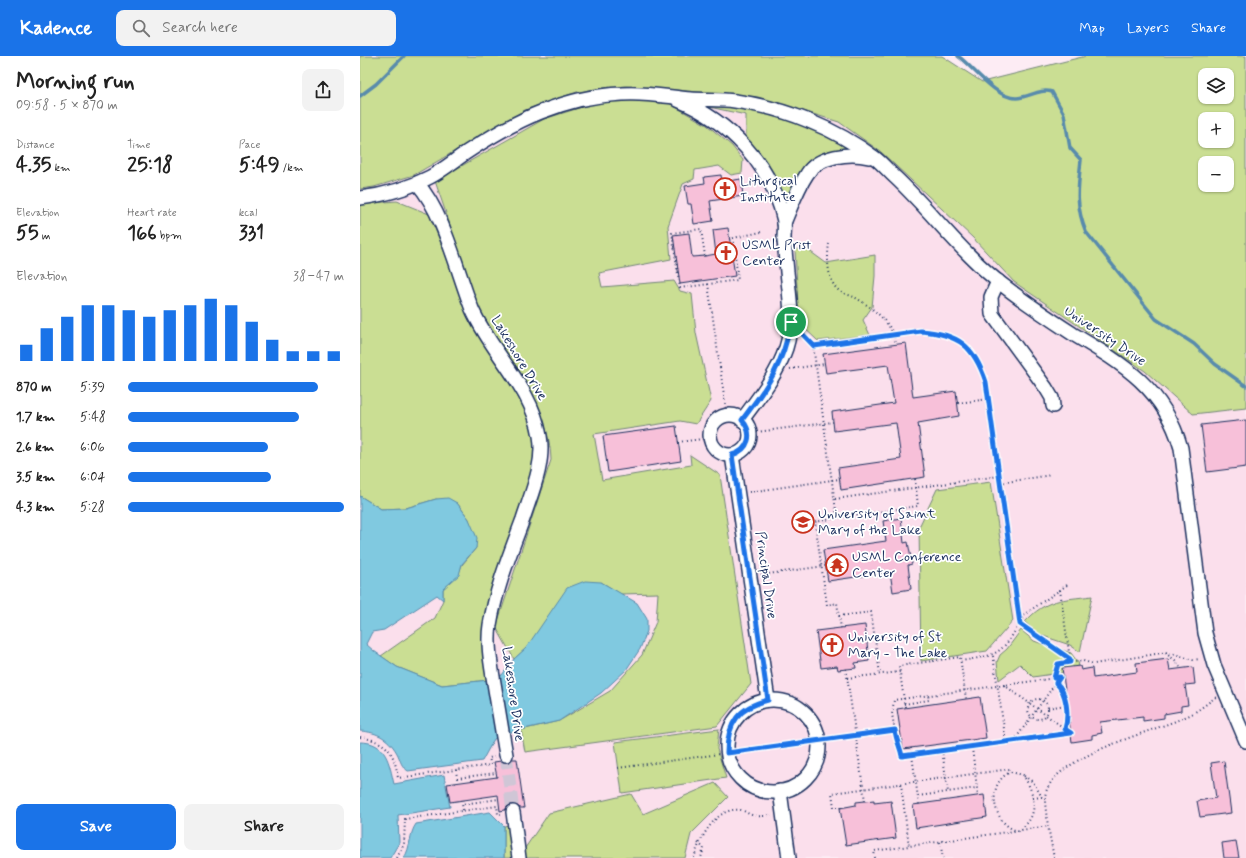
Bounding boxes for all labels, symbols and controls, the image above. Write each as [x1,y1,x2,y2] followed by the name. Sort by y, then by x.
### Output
[116,10,396,46] search box
[20,16,92,41] text: Kadence
[130,17,152,39] icon: search
[162,18,238,38] text: Search here
[1079,19,1105,37] text: Map
[1127,19,1169,37] text: Layers
[1191,19,1226,37] text: Share
[16,68,135,96] text: Morning run
[1198,68,1234,192] map controls
[1198,68,1234,104] button: layers
[302,69,344,111] button: share
[16,97,118,114] text: 09:58 · 5 × 870 m
[1198,112,1234,148] button: +
[16,138,55,152] text: Distance
[127,138,150,152] text: Time
[239,138,261,152] text: Pace
[16,152,52,179] text: 4.35
[127,152,173,179] text: 25:18
[239,152,280,179] text: 5:49
[1198,156,1234,192] button: −
[52,161,71,175] text: km
[280,161,303,175] text: /km
[740,172,797,206] place label: Liturgical Institute
[712,176,738,202] church icon: Liturgical Institute
[16,206,59,220] text: Elevation
[127,206,177,220] text: Heart rate
[239,206,257,220] text: kcal
[16,220,39,247] text: 55
[127,220,157,247] text: 166
[239,220,264,247] text: 331
[39,229,50,243] text: m
[157,229,182,243] text: bpm
[742,236,811,270] place label: USML Prist Center
[713,240,739,266] church icon: USML Prist Center
[16,268,67,285] text: Elevation
[293,268,344,285] text: 38–47 m
[1060,302,1150,370] street label: University Drive
[774,305,808,339] pin
[780,311,802,333] icon: arrive
[487,312,551,404] street label: Lakeshore Drive
[16,379,52,396] text: 870 m
[80,379,105,396] text: 5:39
[16,409,55,426] text: 1.7 km
[80,409,106,426] text: 5:48
[16,439,54,456] text: 2.6 km
[80,439,105,456] text: 6:06
[16,469,55,486] text: 3.5 km
[80,469,105,486] text: 6:04
[16,499,55,516] text: 4.3 km
[80,499,105,516] text: 5:28
[818,505,936,539] place label: University of Saint Mary of the Lake
[790,509,816,535] school or university icon: University of Saint Mary of the Lake
[751,530,781,620] street label: Principal Drive
[852,548,962,582] place label: USML Conference Center
[824,552,850,578] temple icon: USML Conference Center
[848,628,948,662] place label: University of St Mary - The Lake
[819,632,845,658] church icon: University of St Mary - The Lake
[497,645,529,743] street label: Lakeshore Drive
[16,804,176,850] button: Save
[184,804,344,850] button: Share

